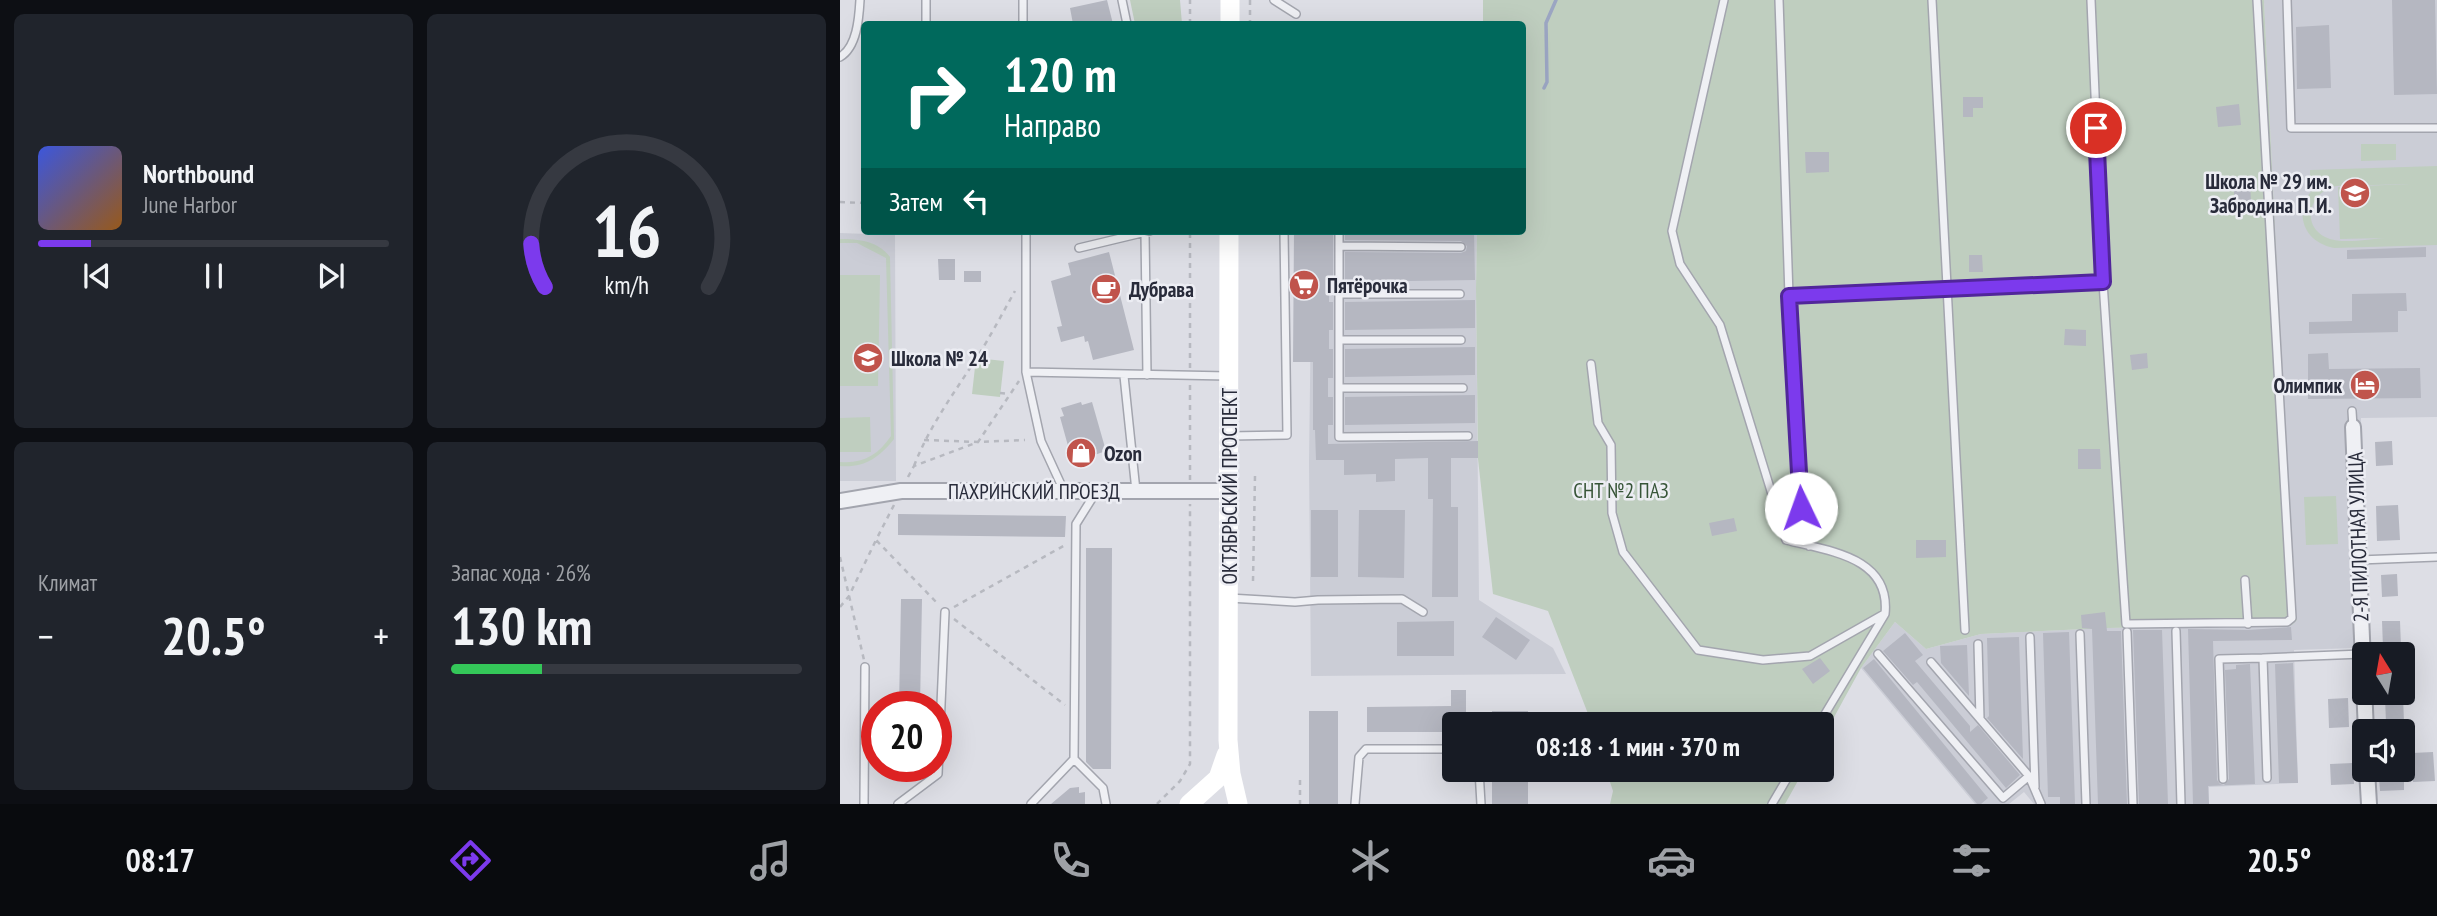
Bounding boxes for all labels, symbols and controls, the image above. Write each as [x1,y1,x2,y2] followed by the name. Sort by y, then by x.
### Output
[1004,42,1117,106] text: 120 m
[889,49,980,140] icon: right
[2066,98,2126,158] pin
[1004,104,1101,146] text: Направо
[2077,109,2115,147] icon: arrive
[143,157,254,190] text: Northbound
[2205,168,2332,219] place label: Школа № 29 им. Забродина П. И.
[2338,176,2372,210] school or university icon: Школа № 29 им. Забродина П. И.
[957,182,995,220] icon: left
[592,183,661,277] text: 16
[889,185,943,218] text: Затем
[143,190,237,219] text: June Harbor
[78,257,116,295] icon: previous
[195,257,233,295] icon: pause
[312,257,350,295] icon: next
[1287,268,1321,302] supermarket icon: Пятёрочка
[604,269,649,301] text: km/h
[1089,272,1123,306] cafe icon: Дубрава
[1327,272,1408,299] place label: Пятёрочка
[1129,276,1194,303] place label: Дубрава
[851,341,885,375] school or university icon: Школа № 24
[891,345,988,372] place label: Школа № 24
[2348,368,2382,402] hotel icon: Олимпик
[2273,372,2342,399] place label: Олимпик
[1216,387,1243,584] street label: ОКТЯБРЬСКИЙ ПРОСПЕКТ
[1064,436,1098,470] shop icon: Ozon
[1104,440,1142,467] place label: Ozon
[2342,451,2374,623] street label: 2-Я ПИЛОТНАЯ УЛИЦА
[1764,471,1838,545] position arrow
[1573,477,1669,504] park label: СНТ №2 ПАЗ
[948,478,1120,505] street label: ПАХРИНСКИЙ ПРОЕЗД
[451,558,591,587] text: Запас хода · 26%
[38,568,97,597] text: Климат
[451,592,592,659] text: 130 km
[161,602,266,669] text: 20.5°
[38,611,54,660] text: −
[373,611,389,660] text: +
[2352,642,2415,705] north arrow
[2352,642,2415,782] map controls
[861,691,952,782] speed limit sign: 20
[2352,719,2415,782] button: sound
[1536,730,1740,763] text: 08:18 · 1 мин · 370 m
[446,836,495,885] icon: directions
[746,836,795,885] icon: music
[1046,836,1095,885] icon: phone
[1346,836,1395,885] icon: climate
[1647,836,1696,885] icon: car
[1947,836,1996,885] icon: filters
[126,839,195,881] text: 08:17
[2247,839,2311,881] text: 20.5°

